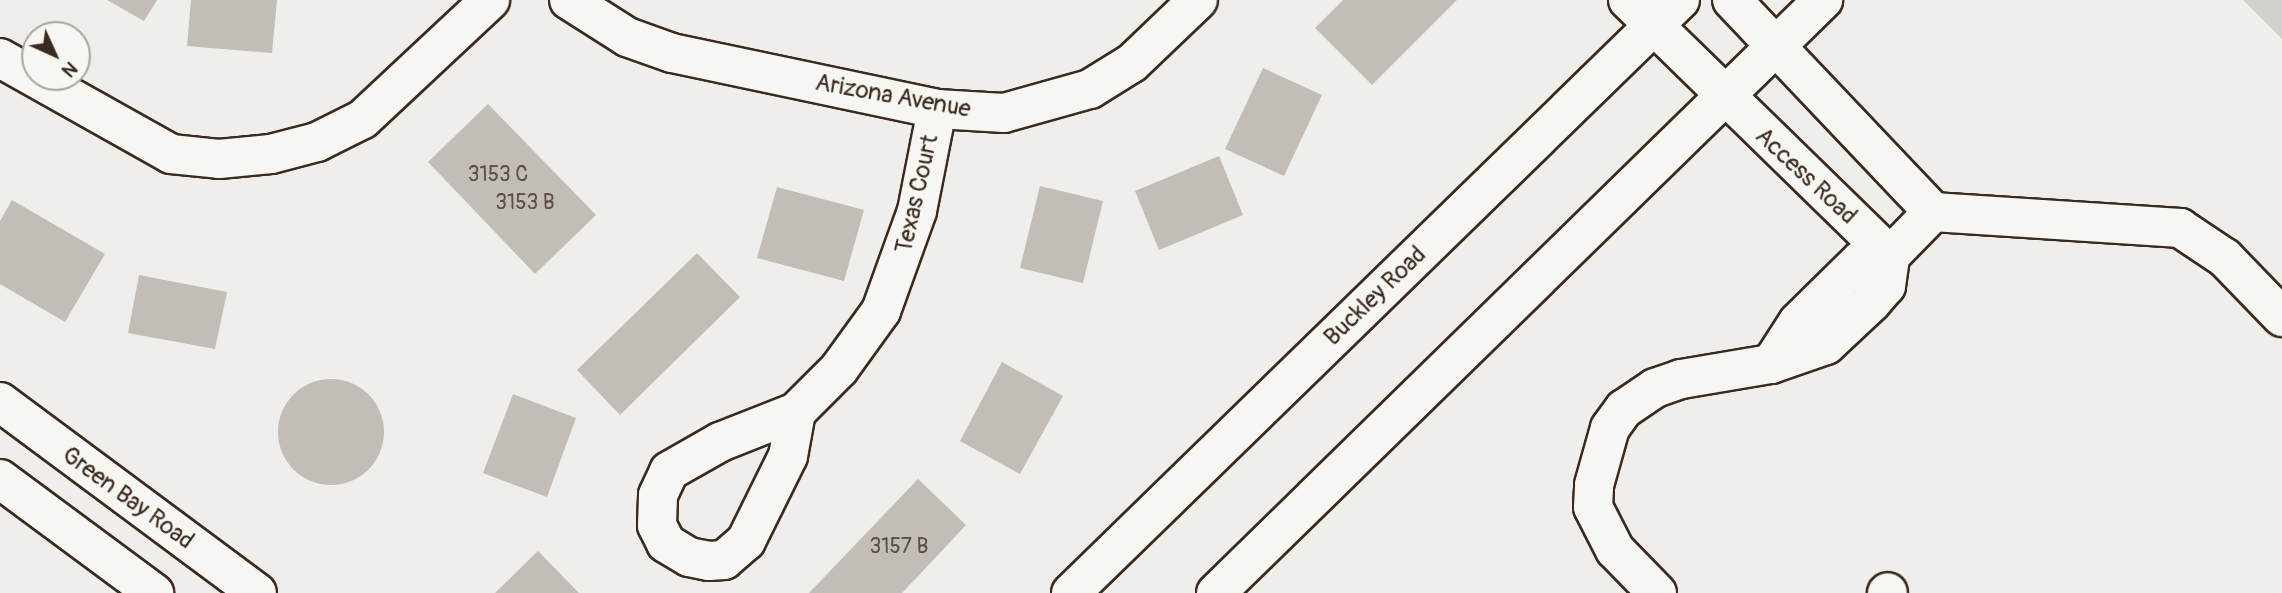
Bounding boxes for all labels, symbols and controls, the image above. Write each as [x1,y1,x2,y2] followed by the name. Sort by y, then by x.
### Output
[21,21,91,91] north arrow
[56,56,82,82] text: N
[813,68,973,124] street label: Arizona Avenue
[1749,122,1863,230] street label: Access Road
[889,132,945,256] street label: Texas Court
[468,162,528,188] house number: 3153 C
[495,190,555,216] house number: 3153 B
[1318,240,1432,352] street label: Buckley Road
[56,441,200,555] street label: Green Bay Road
[870,534,928,560] house number: 3157 B

